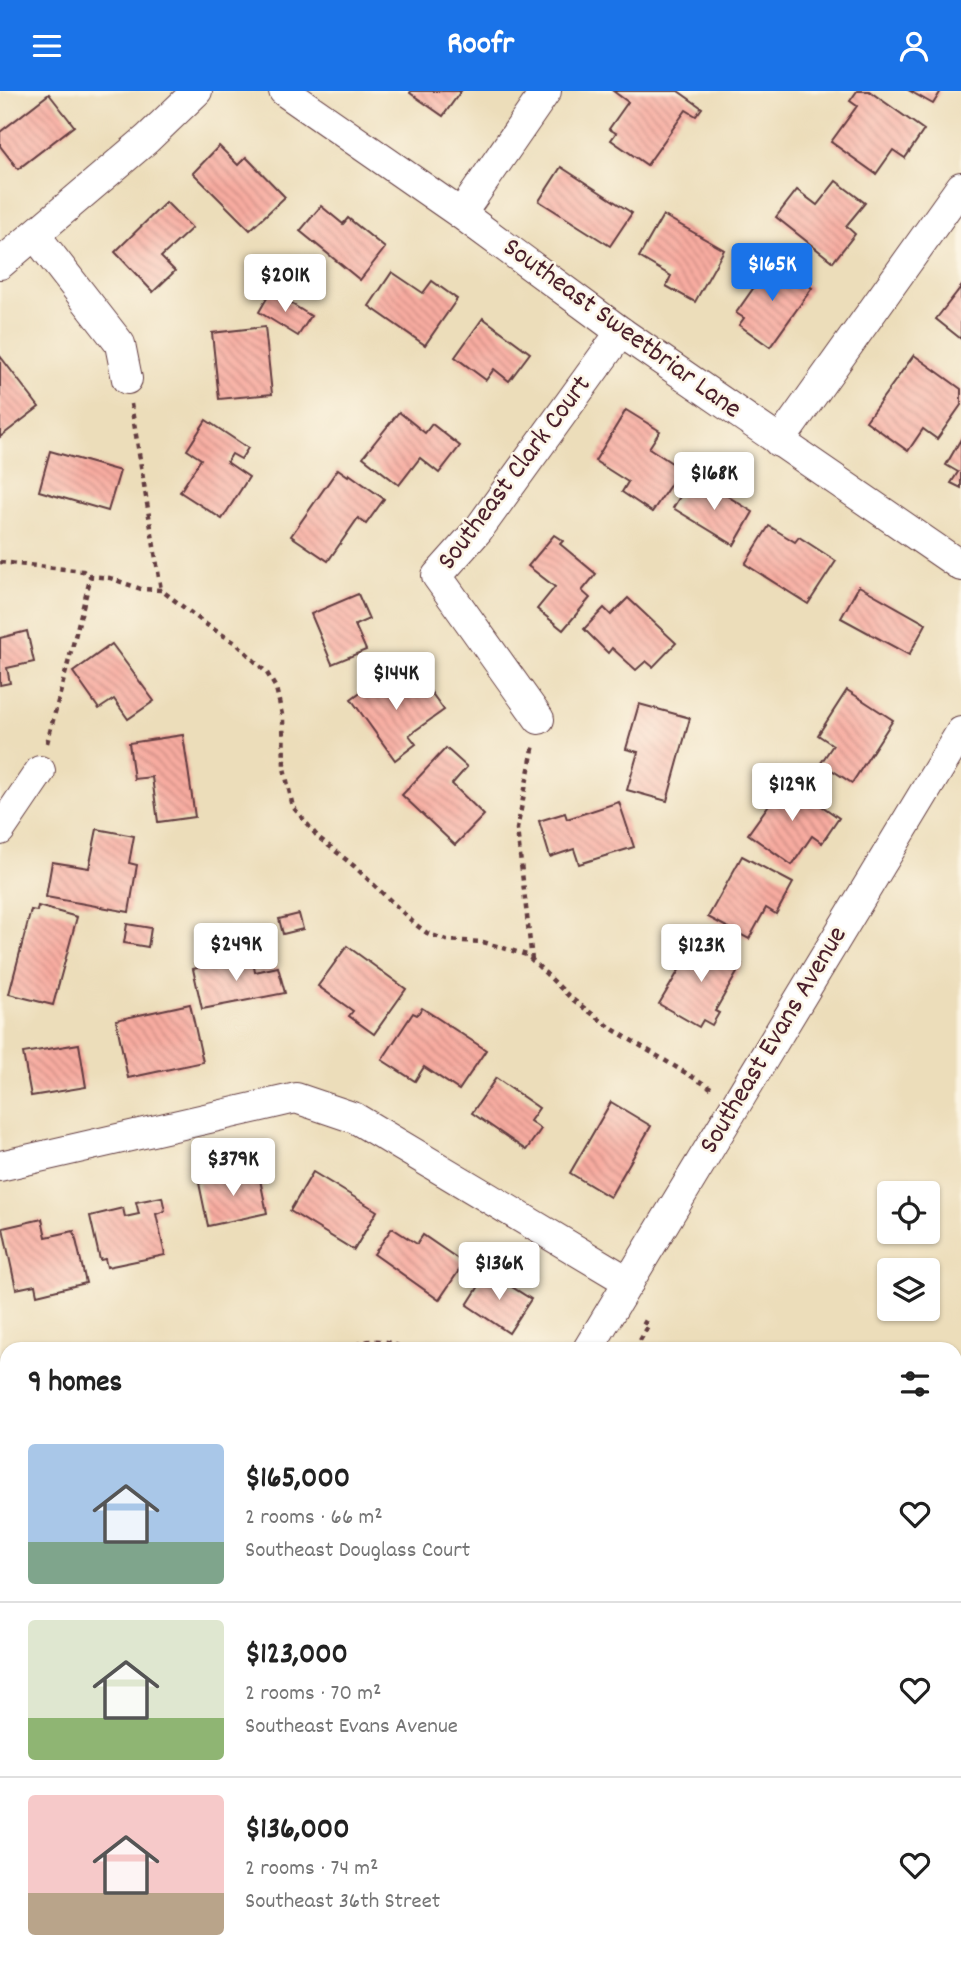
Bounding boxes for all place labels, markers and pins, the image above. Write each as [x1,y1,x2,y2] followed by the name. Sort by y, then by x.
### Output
[723,243,821,303] pin: $165K
[236,255,334,314] pin: $201K
[665,453,763,512] pin: $168K
[347,653,445,712] pin: $144K
[743,763,841,823] pin: $129K
[187,923,285,983] pin: $249K
[652,925,750,984] pin: $123K
[184,1139,282,1198] pin: $379K
[450,1243,548,1302] pin: $136K

